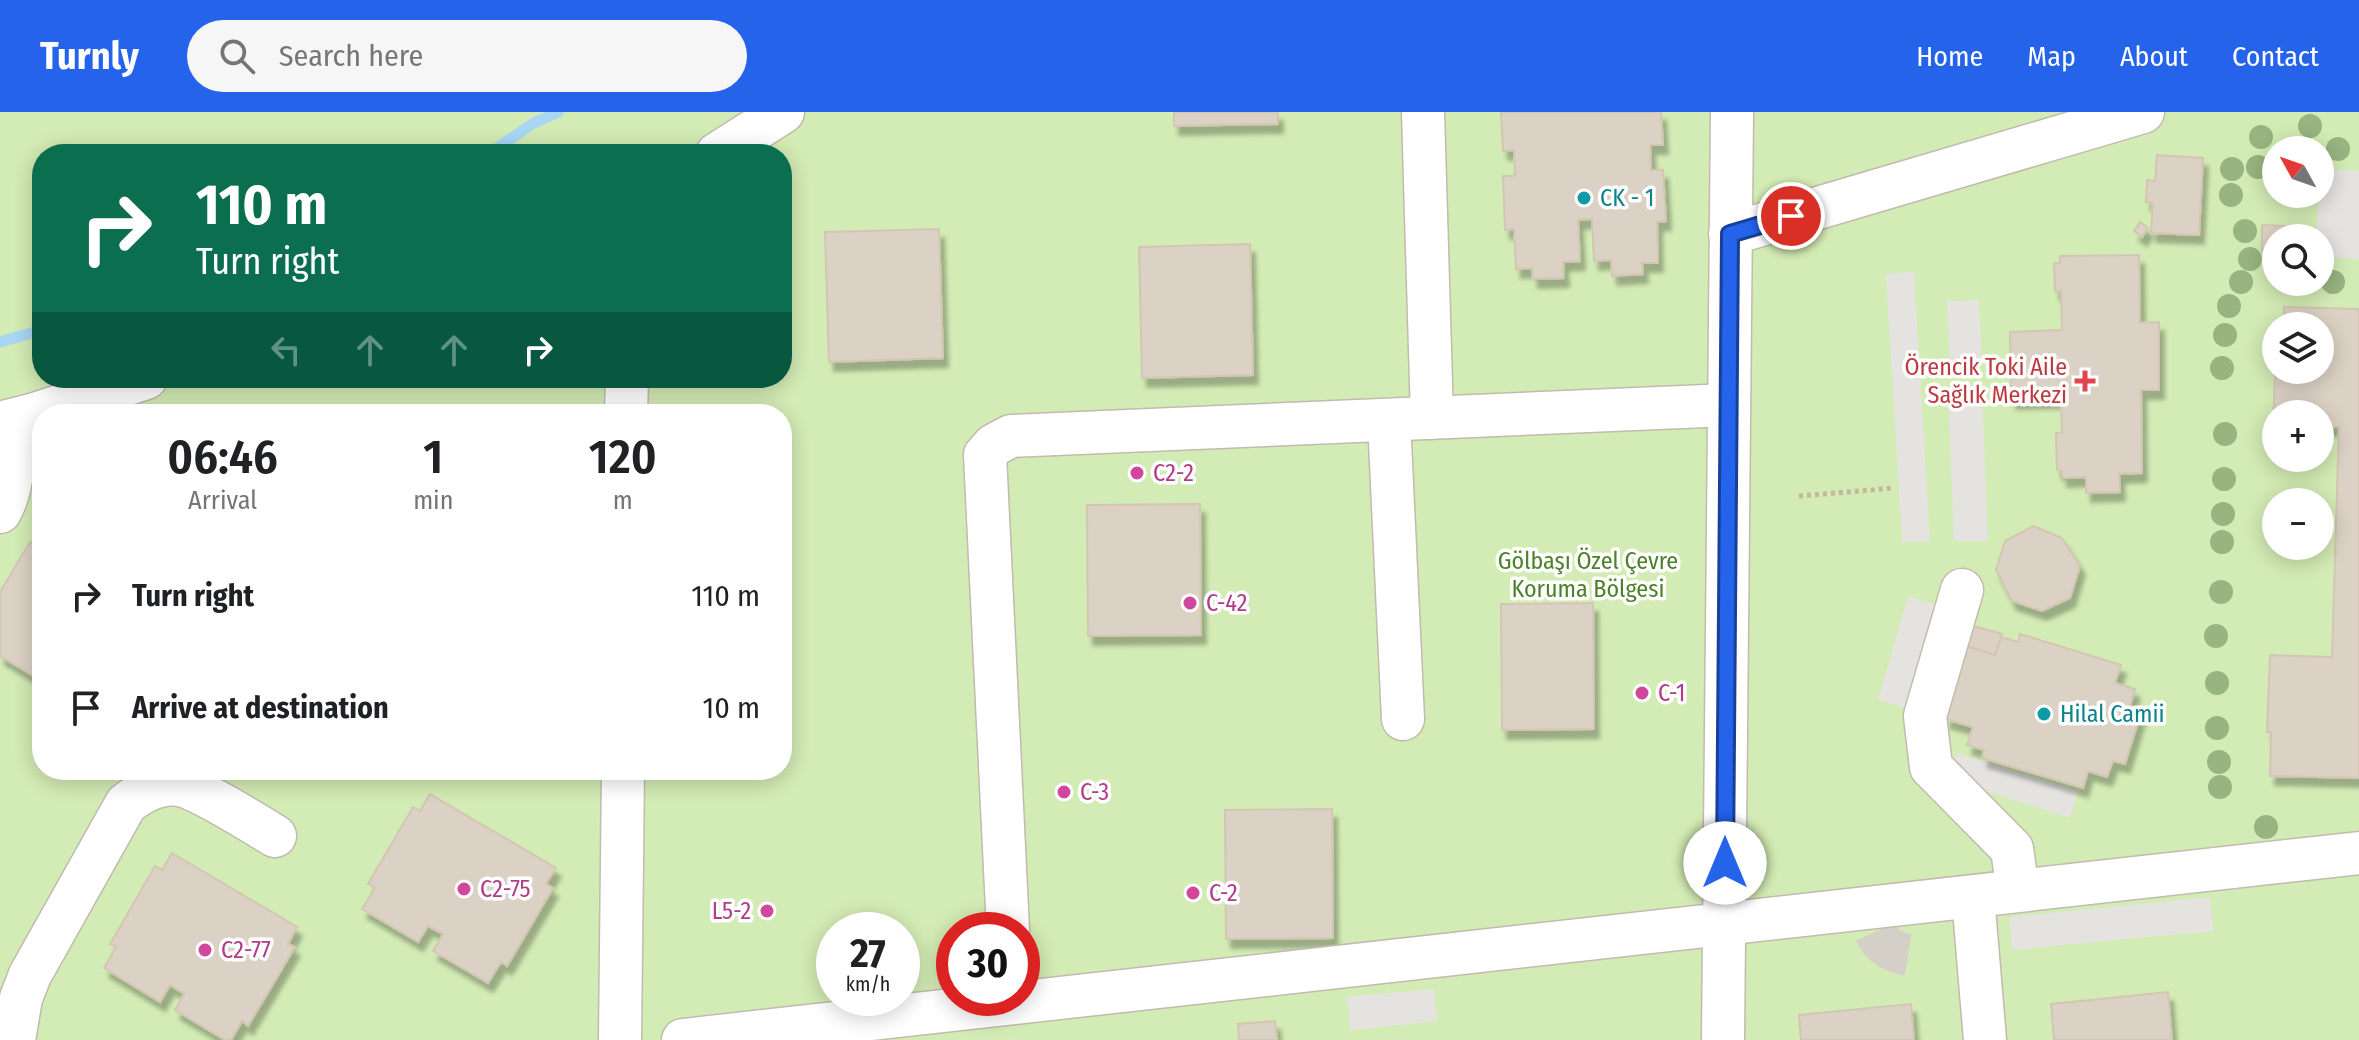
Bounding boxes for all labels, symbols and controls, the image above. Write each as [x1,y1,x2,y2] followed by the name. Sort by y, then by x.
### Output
[187,20,747,92] search box
[40,33,139,79] text: Turnly
[215,34,259,78] icon: search
[279,38,423,74] text: Search here
[1916,40,1983,73] text: Home
[2027,40,2076,73] text: Map
[2120,40,2188,73] text: About
[2232,40,2319,73] text: Contact
[2262,136,2334,208] north arrow
[2262,136,2334,560] map controls
[196,172,327,239] text: 110 m
[64,176,168,280] icon: right
[1757,182,1825,250] pin
[1600,184,1654,212] place label: CK - 1
[1575,189,1593,207] marker: CK - 1
[1769,194,1813,238] icon: arrive
[2262,224,2334,296] button: search
[196,240,339,284] text: Turn right
[2262,312,2334,384] button: layers
[264,328,308,372] icon: left
[348,328,392,372] icon: ahead
[432,328,476,372] icon: ahead
[516,328,560,372] icon: right
[1905,353,2067,409] place label: Örencik Toki Aile Sağlık Merkezi
[2074,370,2096,392] marker: Örencik Toki Aile Sağlık Merkezi
[2262,400,2334,472] button: +
[167,428,278,486] text: 06:46
[423,428,443,486] text: 1
[589,428,657,486] text: 120
[1153,459,1194,487] place label: C2-2
[1128,464,1146,482] marker: C2-2
[188,485,257,516] text: Arrival
[413,485,453,516] text: min
[613,485,633,516] text: m
[2262,488,2334,560] button: −
[1498,547,1678,603] park label: Gölbaşı Özel Çevre Koruma Bölgesi
[64,574,108,618] icon: right
[132,578,254,614] text: Turn right
[691,578,760,614] text: 110 m
[1206,589,1247,617] place label: C-42
[1181,594,1199,612] marker: C-42
[1658,679,1685,707] place label: C-1
[1633,684,1651,702] marker: C-1
[64,686,108,730] icon: arrive
[132,690,389,726] text: Arrive at destination
[703,690,760,726] text: 10 m
[2060,700,2165,728] place label: Hilal Camii
[2035,705,2053,723] marker: Hilal Camii
[1080,778,1109,806] place label: C-3
[1055,783,1073,801] marker: C-3
[1683,821,1767,905] position arrow
[480,875,531,903] place label: C2-75
[1209,879,1238,907] place label: C-2
[455,880,473,898] marker: C2-75
[1184,884,1202,902] marker: C-2
[712,897,751,925] place label: L5-2
[758,902,776,920] marker: L5-2
[936,912,1040,1016] speed limit sign: 30
[850,930,886,978] text: 27
[221,936,271,964] place label: C2-77
[196,941,214,959] marker: C2-77
[846,972,890,996] text: km/h

